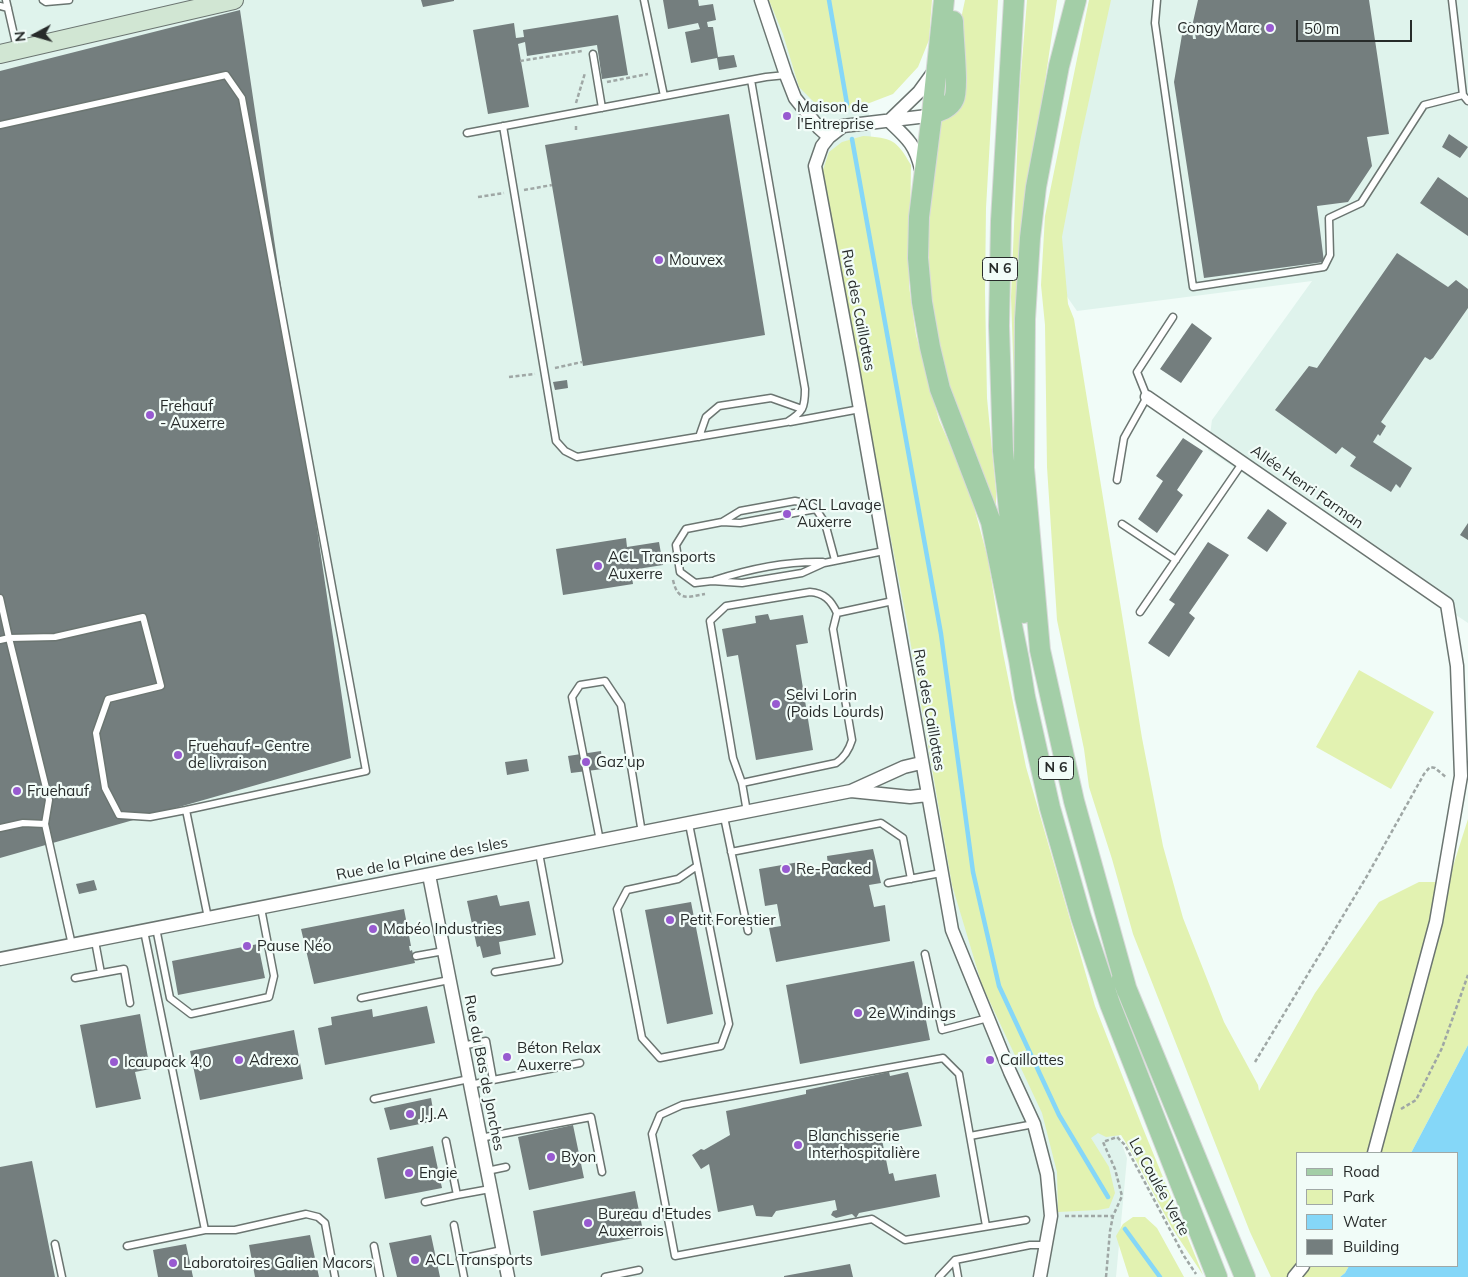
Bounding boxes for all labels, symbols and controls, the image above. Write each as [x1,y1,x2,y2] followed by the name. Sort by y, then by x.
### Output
[10,10,60,60] north arrow
[1298,10,1414,42] scale bar
[1177,19,1260,37] place label: Congy Marc
[1304,19,1339,38] text: 50 m
[1264,22,1276,34] marker: Congy Marc
[11,30,30,43] text: N
[797,98,874,133] place label: Maison de l'Entreprise
[781,110,793,122] marker: Maison de l'Entreprise
[837,248,879,372] street label: Rue des Caillottes
[669,251,723,269] place label: Mouvex
[653,254,665,266] marker: Mouvex
[982,258,1018,280] road number: N 6
[160,397,225,432] place label: Frehauf - Auxerre
[144,409,156,421] marker: Frehauf - Auxerre
[1247,441,1367,533] street label: Allée Henri Farman
[797,496,881,531] place label: ACL Lavage Auxerre
[781,508,793,520] marker: ACL Lavage Auxerre
[608,548,716,583] place label: ACL Transports Auxerre
[592,560,604,572] marker: ACL Transports Auxerre
[909,648,949,772] street label: Rue des Caillottes
[786,686,885,721] place label: Selvi Lorin (Poids Lourds)
[770,698,782,710] marker: Selvi Lorin (Poids Lourds)
[188,737,310,772] place label: Fruehauf - Centre de livraison
[172,749,184,761] marker: Fruehauf - Centre de livraison
[596,753,645,771] place label: Gaz'up
[580,756,592,768] marker: Gaz'up
[1038,756,1074,780] road number: N 6
[27,782,89,800] place label: Fruehauf
[11,785,23,797] marker: Fruehauf
[335,834,509,884] street label: Rue de la Plaine des Isles
[796,860,871,878] place label: Re-Packed
[780,863,792,875] marker: Re-Packed
[680,911,776,929] place label: Petit Forestier
[664,914,676,926] marker: Petit Forestier
[383,920,502,938] place label: Mabéo Industries
[367,923,379,935] marker: Mabéo Industries
[257,937,332,955] place label: Pause Néo
[241,940,253,952] marker: Pause Néo
[460,994,508,1152] street label: Rue du Bas de Jonches
[868,1004,956,1022] place label: 2e Windings
[852,1007,864,1019] marker: 2e Windings
[517,1039,601,1074] place label: Béton Relax Auxerre
[249,1051,299,1069] place label: Adrexo
[501,1051,513,1063] marker: Béton Relax Auxerre
[1000,1051,1064,1069] place label: Caillottes
[124,1053,211,1071] place label: Icaupack 4,0
[233,1054,245,1066] marker: Adrexo
[984,1054,996,1066] marker: Caillottes
[108,1056,120,1068] marker: Icaupack 4,0
[420,1105,448,1123] place label: J.J.A
[404,1108,416,1120] marker: J.J.A
[808,1127,920,1162] place label: Blanchisserie Interhospitalière
[1125,1135,1193,1239] street label: La Coulée Verte
[792,1139,804,1151] marker: Blanchisserie Interhospitalière
[561,1148,596,1166] place label: Byon
[545,1151,557,1163] marker: Byon
[1296,1152,1458,1267] legend
[1343,1162,1380,1181] text: Road
[419,1164,457,1182] place label: Engie
[403,1167,415,1179] marker: Engie
[1343,1187,1375,1206] text: Park
[598,1205,711,1240] place label: Bureau d'Etudes Auxerrois
[1343,1212,1387,1231] text: Water
[582,1217,594,1229] marker: Bureau d'Etudes Auxerrois
[1343,1237,1399,1256] text: Building
[425,1251,533,1269] place label: ACL Transports
[183,1254,373,1272] place label: Laboratoires Galien Macors
[409,1254,421,1266] marker: ACL Transports
[167,1257,179,1269] marker: Laboratoires Galien Macors

